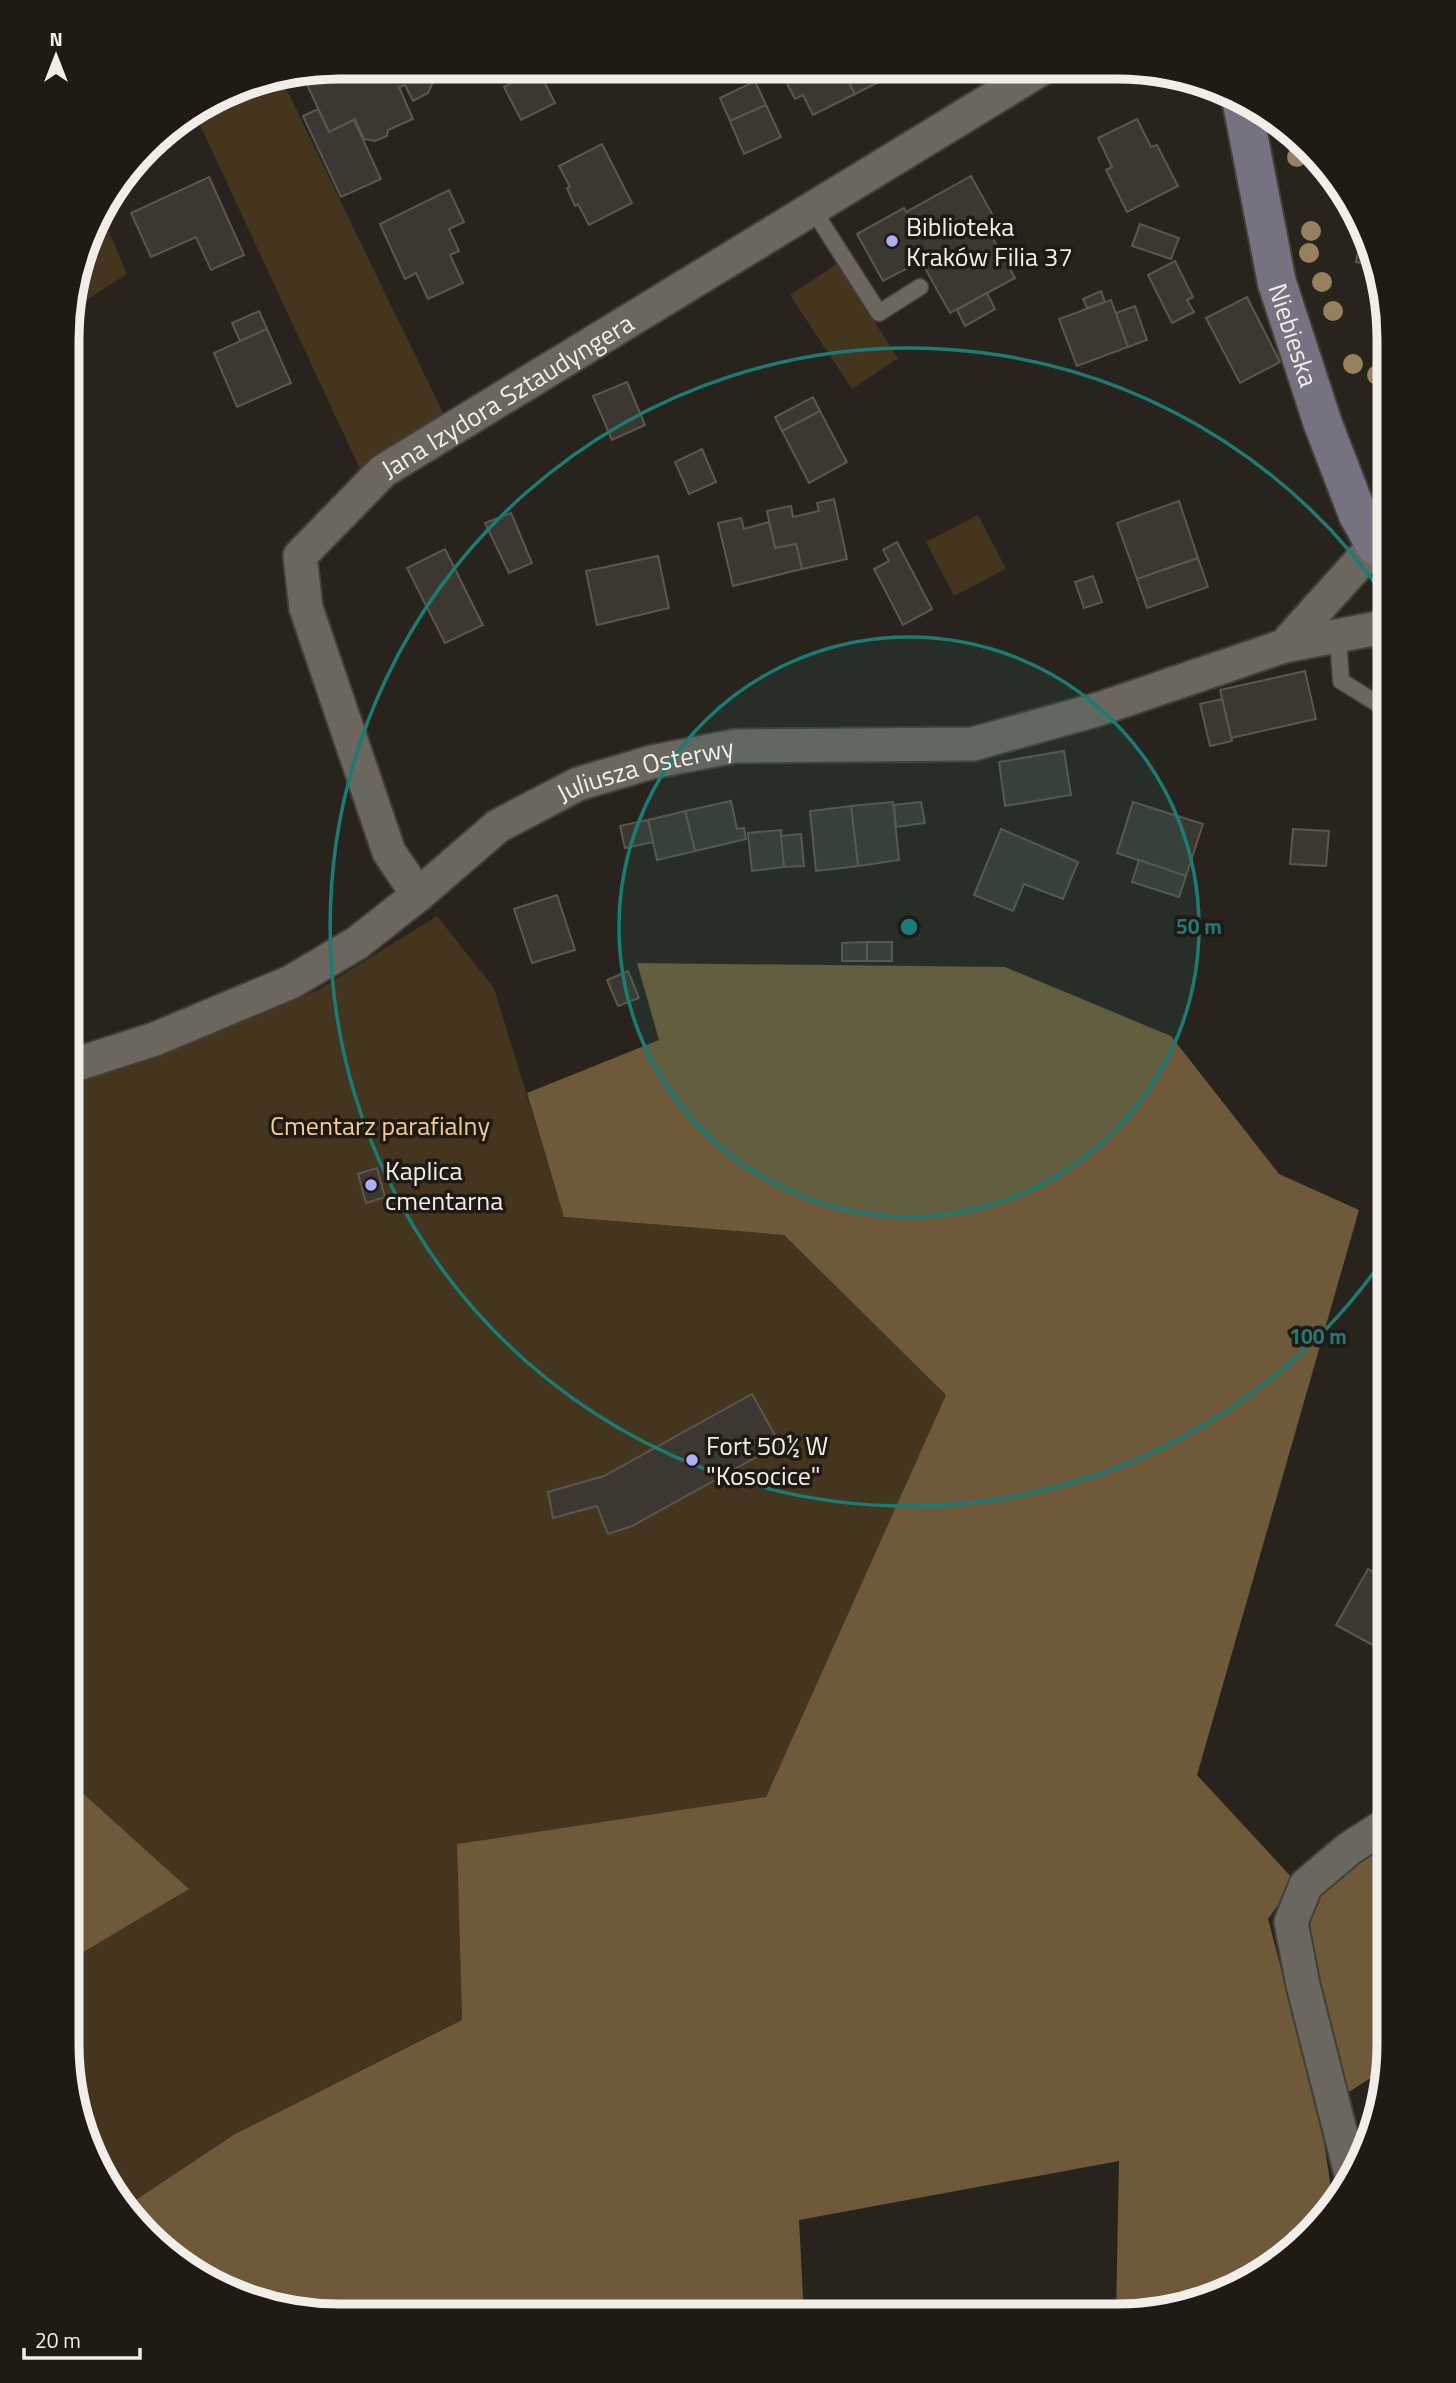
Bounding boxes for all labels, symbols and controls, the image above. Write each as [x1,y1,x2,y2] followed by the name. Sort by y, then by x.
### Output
[21,21,91,91] north arrow
[49,24,63,53] text: N
[906,207,1073,276] place label: Biblioteka Kraków Filia 37
[884,233,900,249] marker: Biblioteka Kraków Filia 37
[1259,278,1329,391] street label: Niebieska
[373,303,641,487] street label: Jana Izydora Sztaudyngera
[549,727,737,812] street label: Juliusza Osterwy
[1176,910,1222,942] text: 50 m
[897,915,921,939] centre of rings
[270,1106,490,1145] park label: Cmentarz parafialny
[385,1151,503,1220] place label: Kaplica cmentarna
[363,1177,379,1193] marker: Kaplica cmentarna
[1289,1320,1347,1352] text: 100 m
[706,1426,828,1495] place label: Fort 50½ W "Kosocice"
[684,1452,700,1468] marker: Fort 50½ W "Kosocice"
[24,2316,140,2360] scale bar
[35,2324,81,2356] text: 20 m

